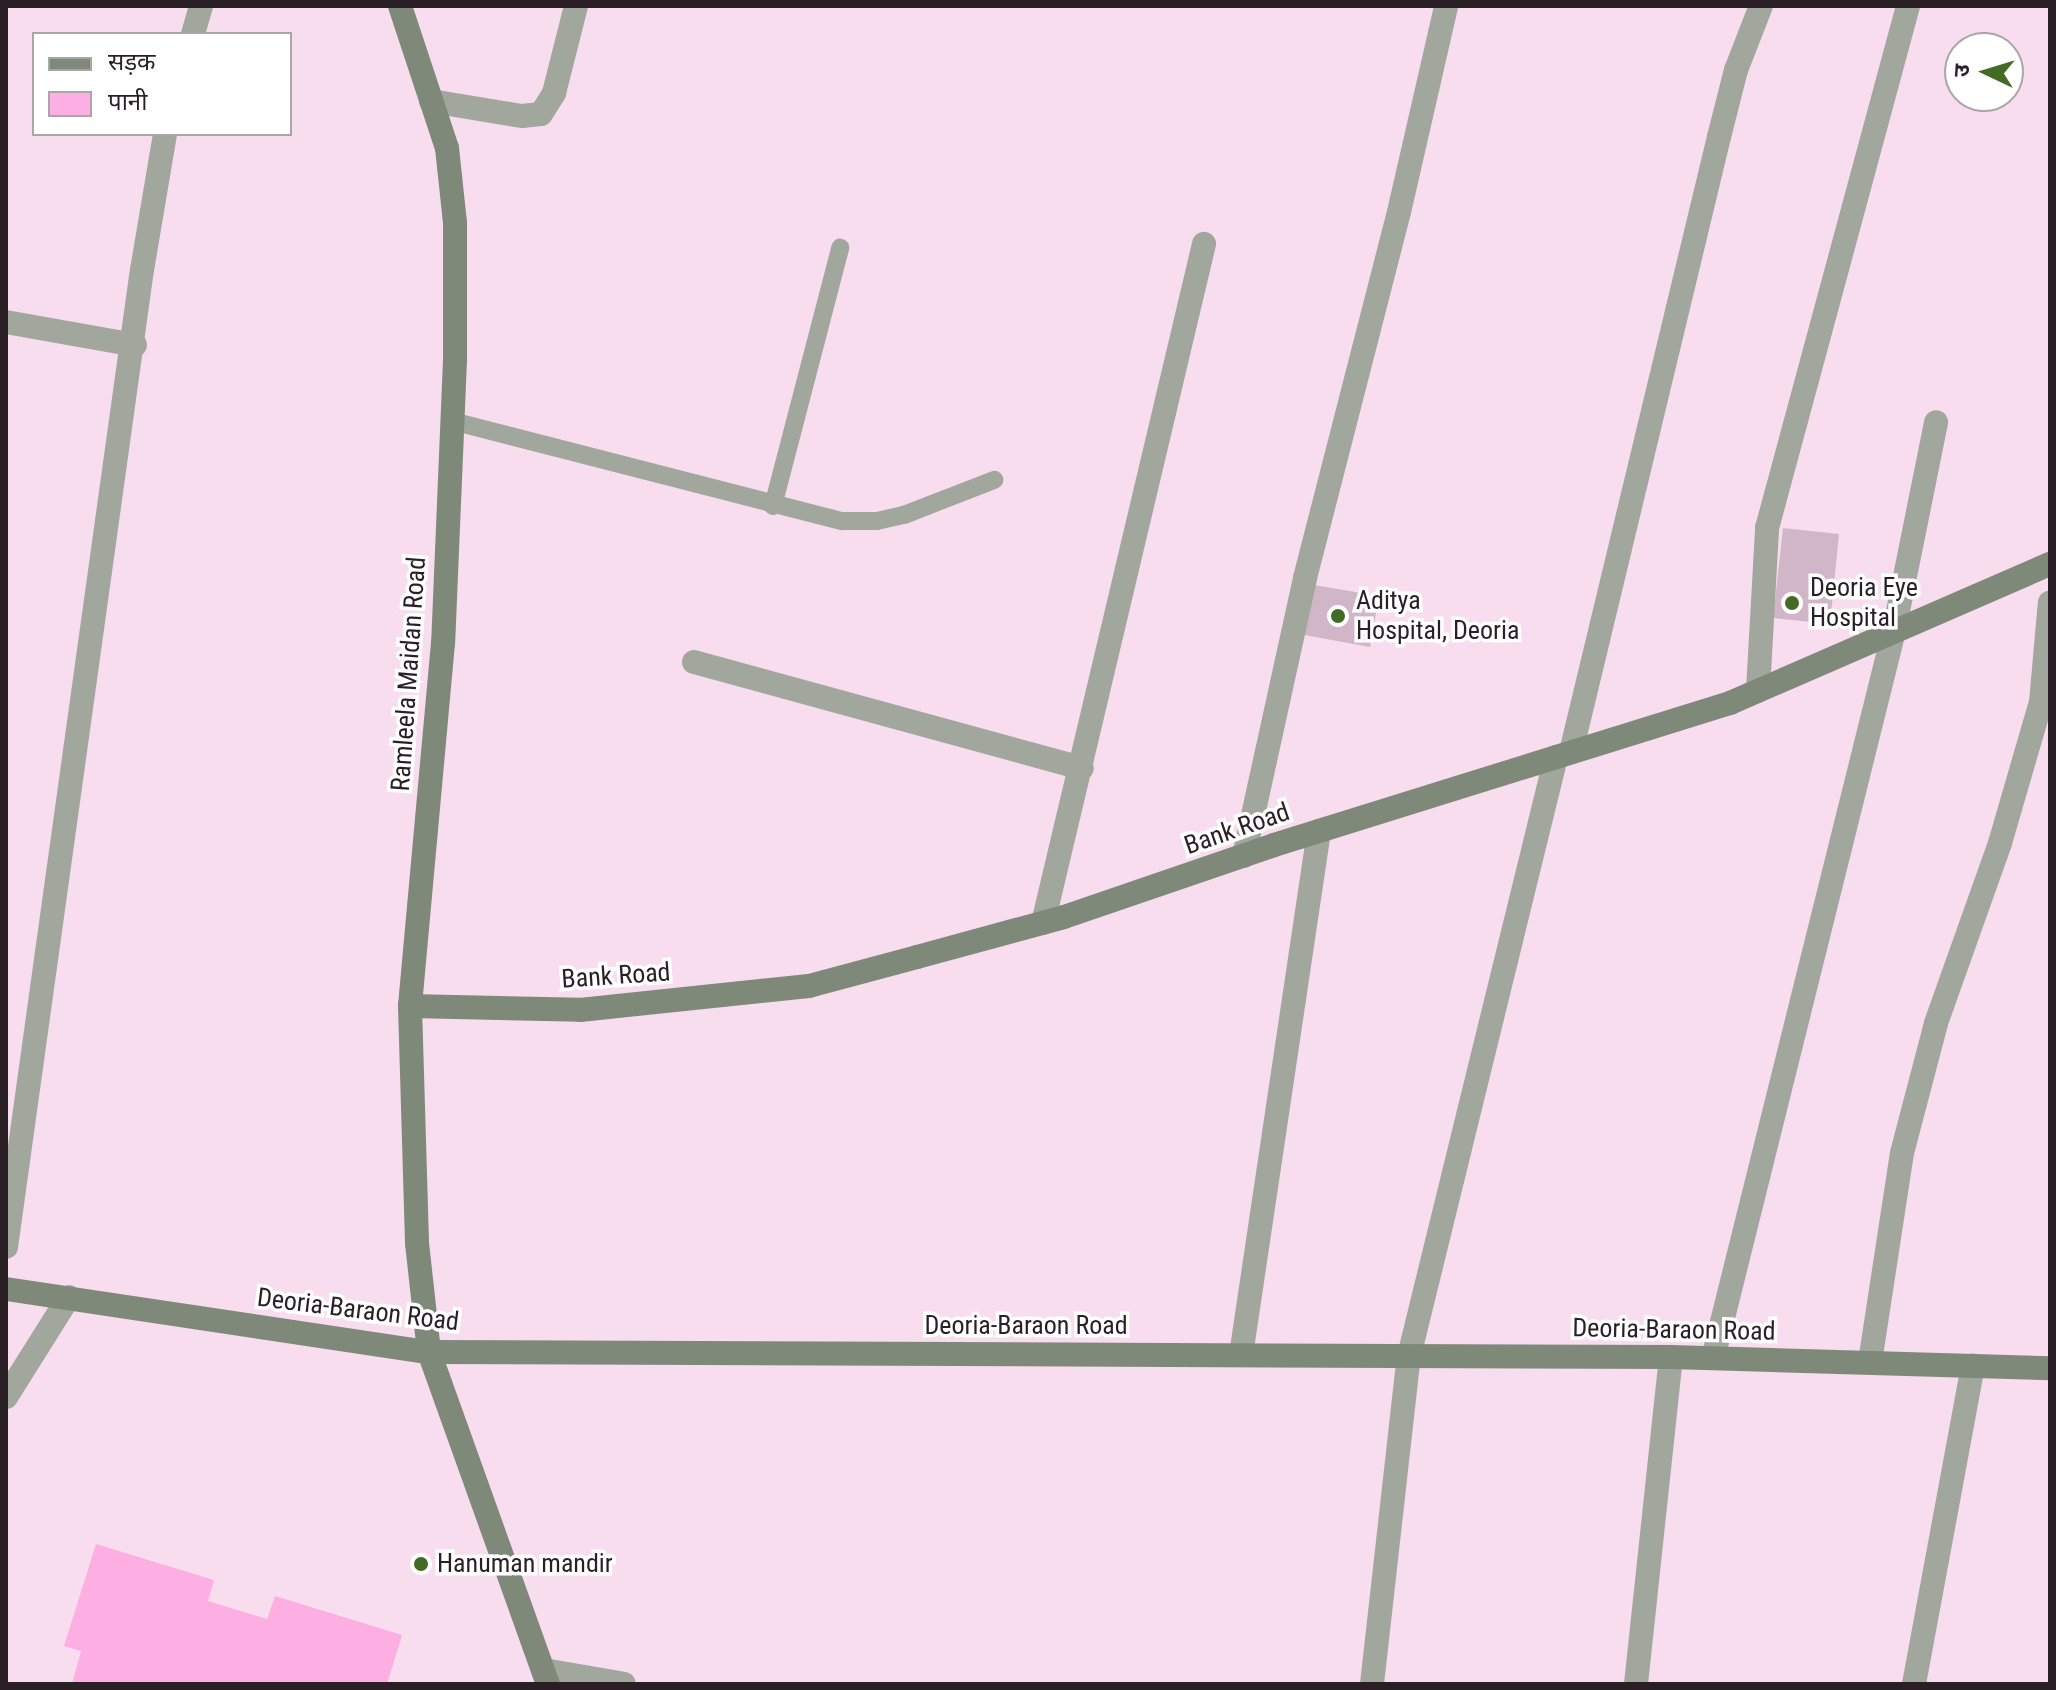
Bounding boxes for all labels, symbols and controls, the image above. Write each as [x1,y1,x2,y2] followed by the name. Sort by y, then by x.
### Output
[32,32,292,136] legend
[1944,32,2024,112] north arrow
[108,48,156,76] text: सड़क
[1949,63,1974,78] text: उ
[108,88,147,116] text: पानी
[385,556,433,792] street label: Ramleela Maidan Road
[1810,572,1918,634] place label: Deoria Eye Hospital
[1356,585,1519,646] place label: Aditya Hospital, Deoria
[1781,592,1803,614] marker: Deoria Eye Hospital
[1327,605,1349,627] marker: Aditya Hospital, Deoria
[1180,796,1294,862] street label: Bank Road
[560,957,672,995] street label: Bank Road
[255,1282,461,1338] street label: Deoria-Baraon Road
[924,1310,1128,1342] street label: Deoria-Baraon Road
[1572,1313,1776,1347] street label: Deoria-Baraon Road
[437,1548,613,1580] place label: Hanuman mandir
[412,1555,430,1573] marker: Hanuman mandir

